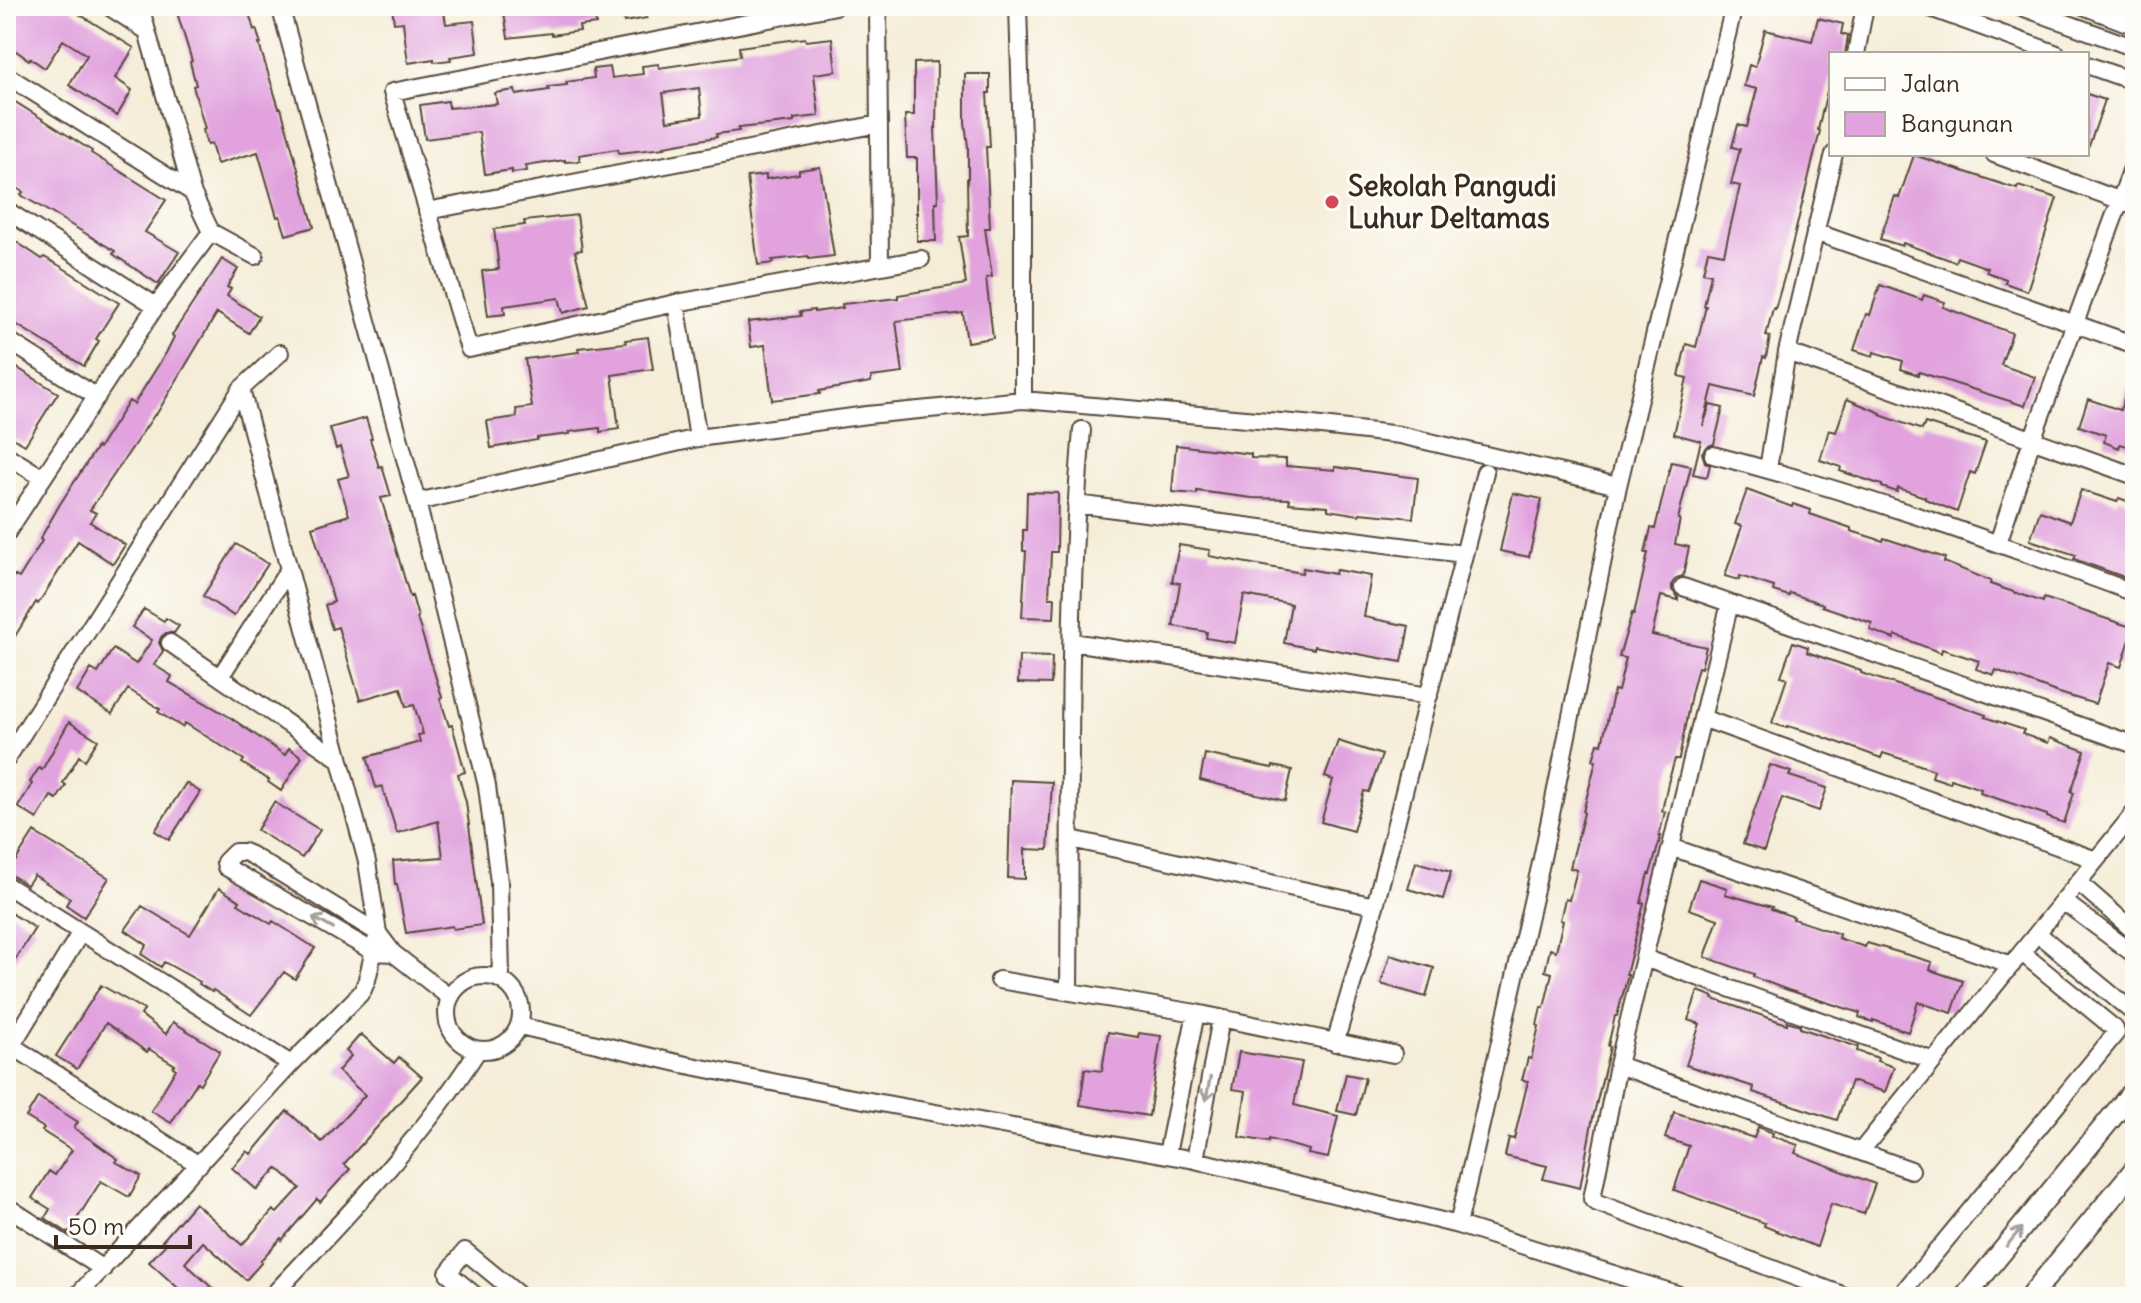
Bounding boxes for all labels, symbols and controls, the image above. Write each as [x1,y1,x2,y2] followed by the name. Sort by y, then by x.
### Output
[1829,52,2089,156] legend
[1901,68,1960,98] text: Jalan
[1901,108,2013,138] text: Bangunan
[1348,168,1557,236] place label: Sekolah Pangudi Luhur Deltamas
[1323,193,1341,211] marker: Sekolah Pangudi Luhur Deltamas
[311,915,335,930] one-way arrow
[1200,1076,1215,1101] one-way arrow
[56,1199,190,1249] scale bar
[68,1211,124,1241] text: 50 m
[2005,1226,2023,1247] one-way arrow

